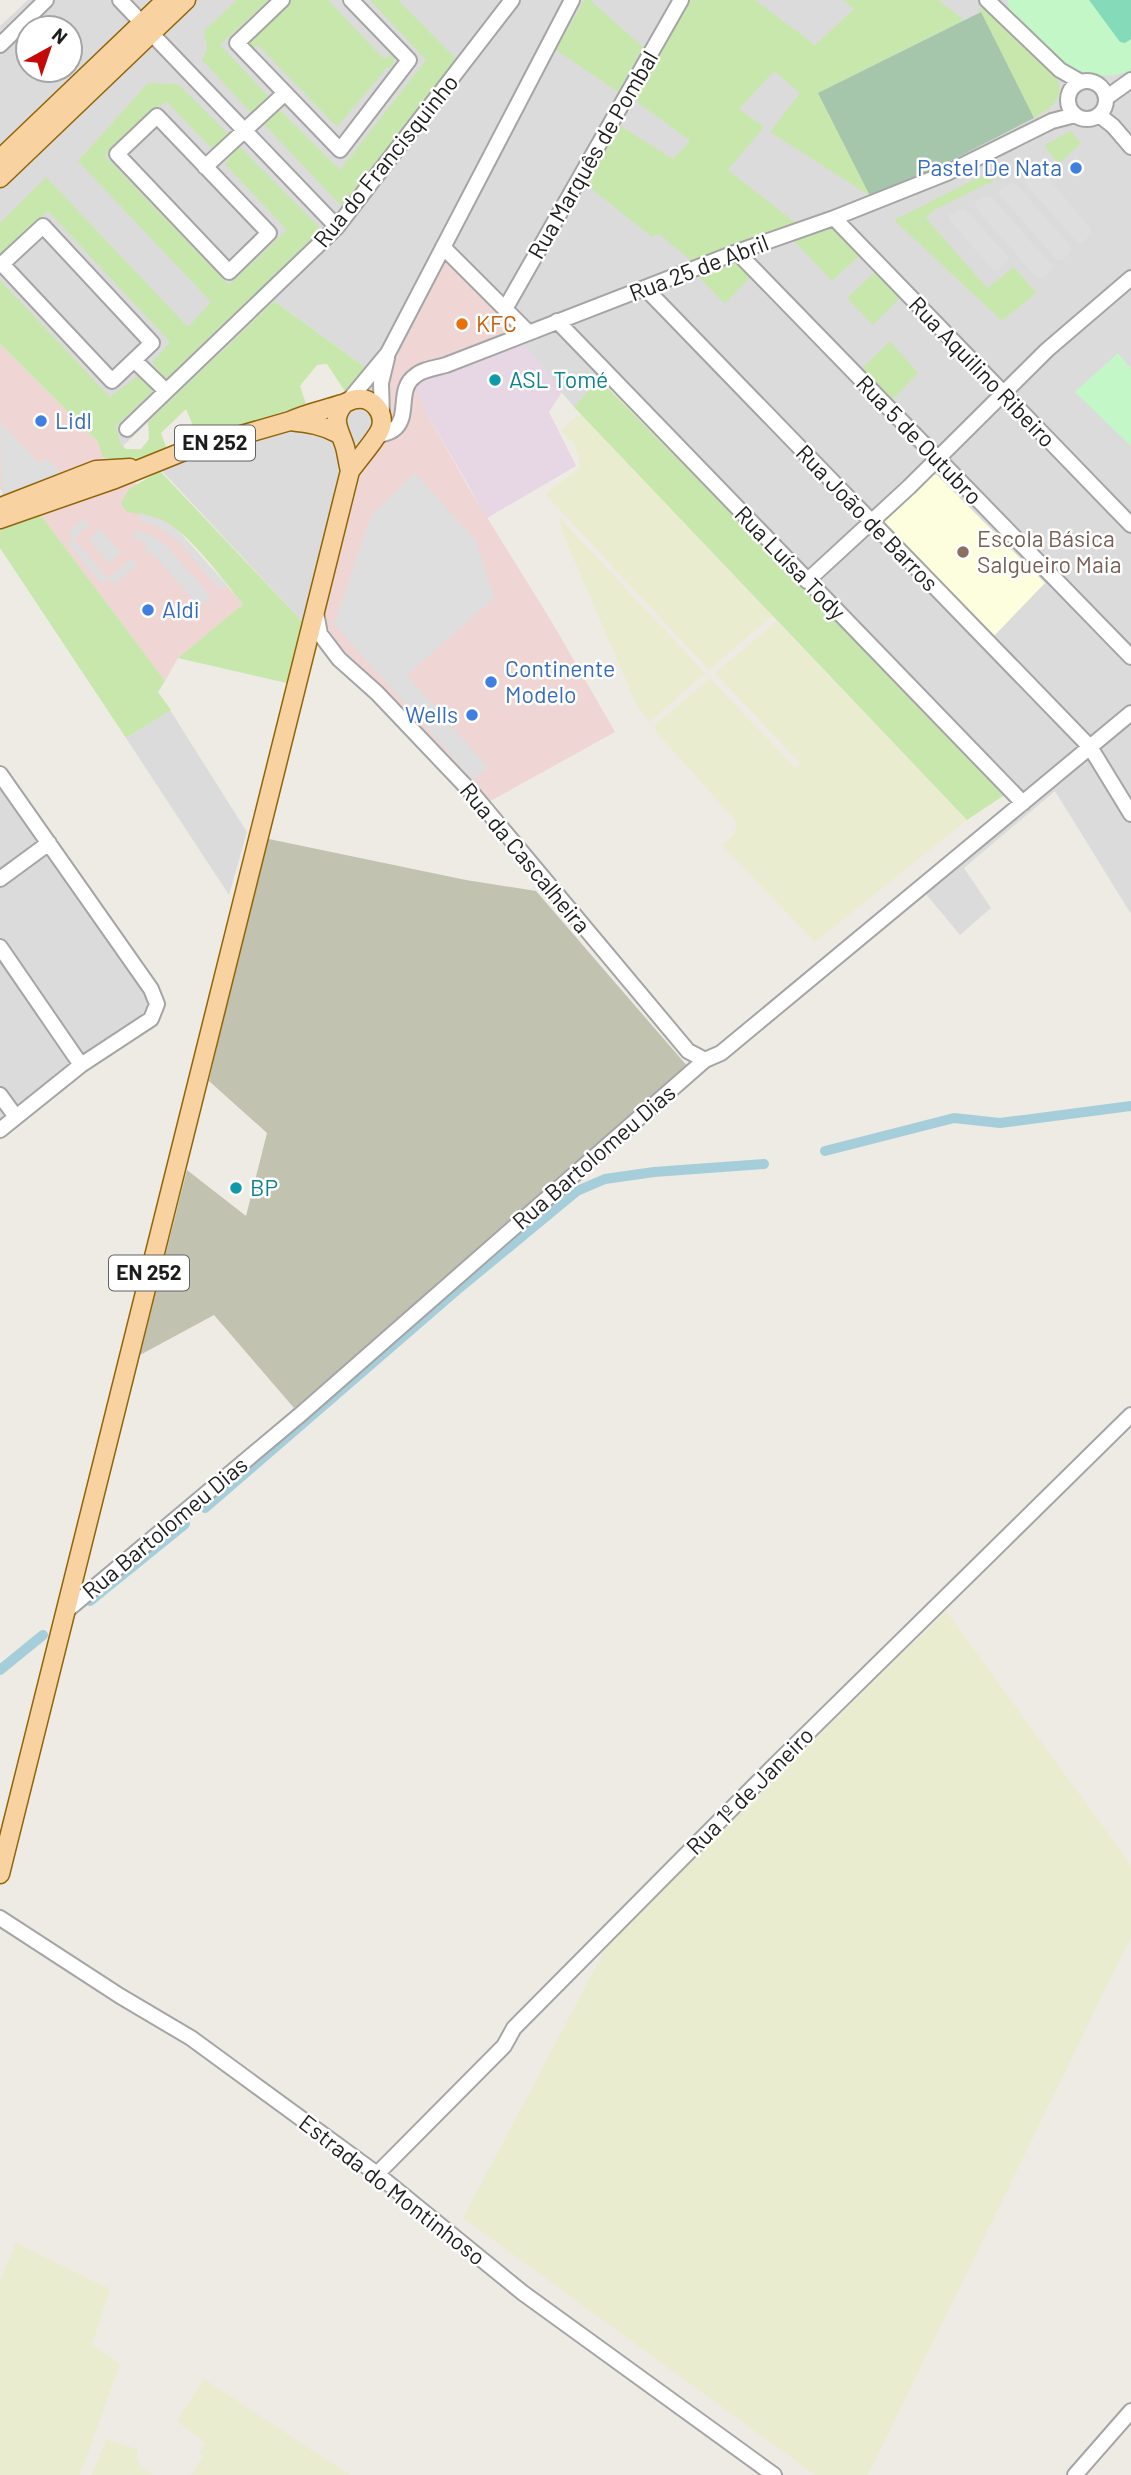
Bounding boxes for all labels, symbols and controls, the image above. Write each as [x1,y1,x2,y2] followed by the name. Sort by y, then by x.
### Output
[14,14,84,84] north arrow
[48,23,72,48] text: N
[521,46,663,263] street label: Rua Marquês de Pombal
[307,68,464,253] street label: Rua do Francisquinho
[917,153,1062,181] place label: Pastel De Nata
[1068,160,1084,176] marker: Pastel De Nata
[625,228,772,306] street label: Rua 25 de Abril
[904,290,1062,453] street label: Rua Aquilino Ribeiro
[476,309,517,337] place label: KFC
[454,316,470,332] marker: KFC
[509,365,608,393] place label: ASL Tomé
[851,369,989,510] street label: Rua 5 de Outubro
[487,372,503,388] marker: ASL Tomé
[55,406,92,434] place label: Lidl
[33,413,49,429] marker: Lidl
[175,426,255,460] road number: EN 252
[791,438,945,596] street label: Rua João de Barros
[729,499,852,625] street label: Rua Luísa Tody
[977,524,1121,578] place label: Escola Básica Salgueiro Maia
[955,544,971,560] marker: Escola Básica Salgueiro Maia
[162,595,200,623] place label: Aldi
[140,602,156,618] marker: Aldi
[505,654,615,708] place label: Continente Modelo
[483,674,499,690] marker: Continente Modelo
[405,700,458,728] place label: Wells
[464,707,480,723] marker: Wells
[455,776,597,938] street label: Rua da Cascalheira
[506,1078,681,1235] street label: Rua Bartolomeu Dias
[250,1173,278,1201] place label: BP
[228,1180,244,1196] marker: BP
[109,1256,189,1290] road number: EN 252
[76,1450,253,1604] street label: Rua Bartolomeu Dias
[680,1721,819,1860] street label: Rua 1º de Janeiro
[294,2108,491,2271] street label: Estrada do Montinhoso

